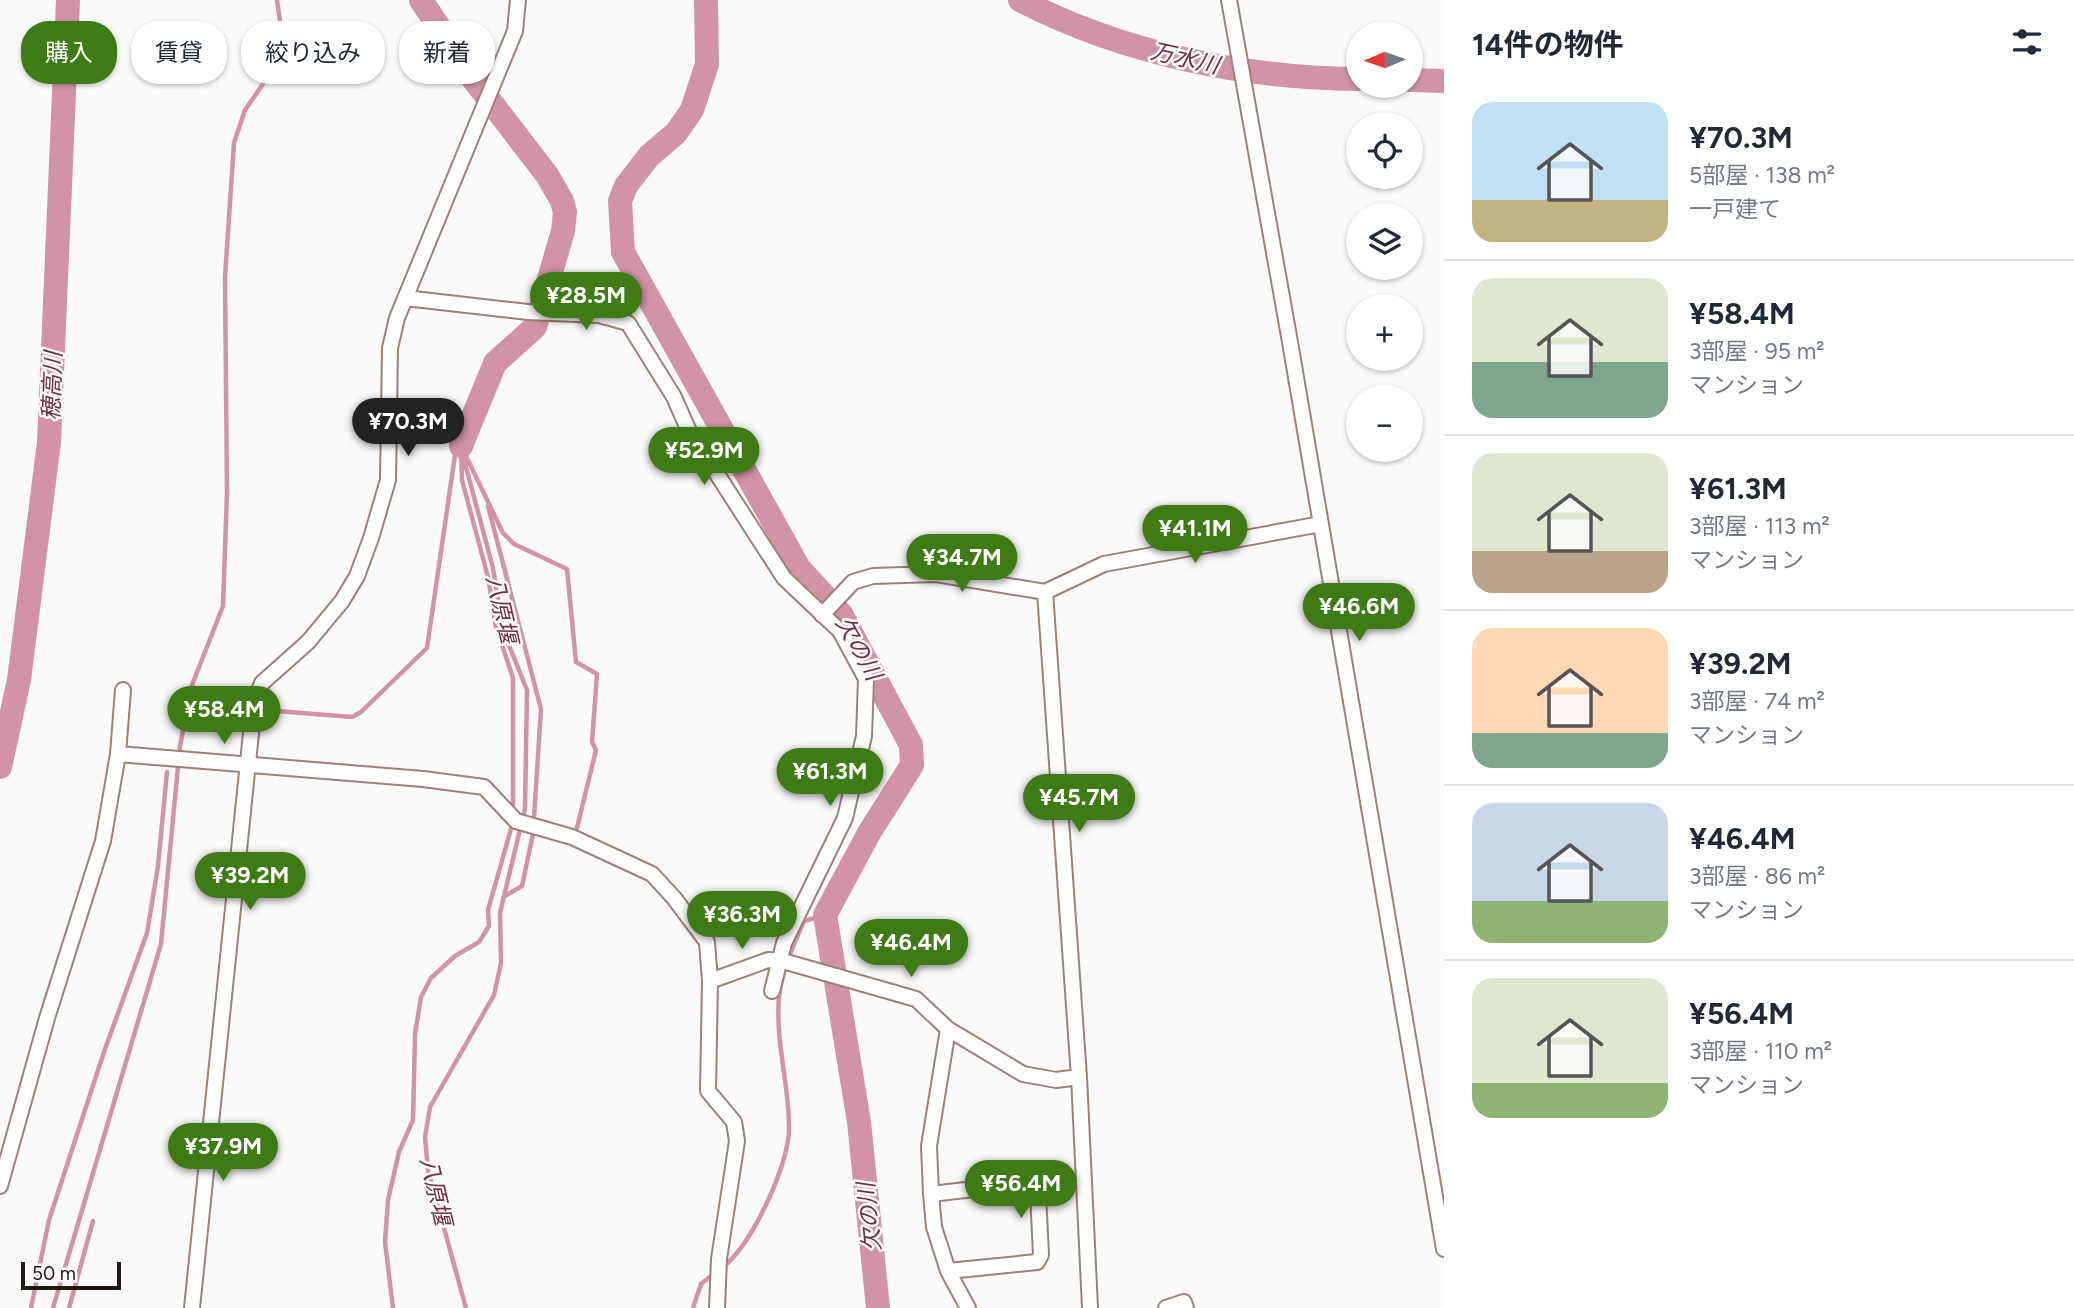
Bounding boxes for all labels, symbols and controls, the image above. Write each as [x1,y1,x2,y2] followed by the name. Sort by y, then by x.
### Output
[21,21,117,84] chip: 購入
[131,21,227,84] chip: 賃貸
[241,21,385,84] chip: 絞り込み
[399,21,495,84] chip: 新着
[1346,21,1423,98] north arrow
[1346,21,1423,462] map controls
[2008,23,2046,61] icon: filters
[1472,26,1624,63] text: 14件の物件
[1148,37,1225,80] water label: 万水川
[1346,112,1423,189] button: locate
[1689,119,1793,156] text: ¥70.3M
[1528,130,1612,214] icon: home
[1689,161,1835,189] text: 5部屋 · 138 m²
[1689,195,1781,223] text: 一戸建て
[1346,203,1423,280] button: layers
[529,272,643,332] pin: ¥28.5M
[546,281,626,309] text: ¥28.5M
[1346,294,1423,371] button: +
[1689,295,1795,332] text: ¥58.4M
[1528,306,1612,390] icon: home
[1689,337,1825,365] text: 3部屋 · 95 m²
[37,348,67,421] water label: 穂高川
[1689,371,1804,399] text: マンション
[1346,385,1423,462] button: −
[351,398,465,458] pin: ¥70.3M
[368,407,448,435] text: ¥70.3M
[647,428,761,487] pin: ¥52.9M
[664,436,744,464] text: ¥52.9M
[1689,470,1787,507] text: ¥61.3M
[1528,481,1612,565] icon: home
[1138,505,1252,565] pin: ¥41.1M
[1689,512,1830,540] text: 3部屋 · 113 m²
[1158,514,1232,542] text: ¥41.1M
[905,534,1019,594] pin: ¥34.7M
[922,543,1002,571] text: ¥34.7M
[1689,546,1804,574] text: マンション
[481,572,524,650] water label: 八原堰
[1302,584,1416,643] pin: ¥46.6M
[1319,592,1399,620] text: ¥46.6M
[830,611,889,688] water label: 欠の川
[1689,645,1791,682] text: ¥39.2M
[1528,656,1612,740] icon: home
[167,686,281,746] pin: ¥58.4M
[1689,687,1825,715] text: 3部屋 · 74 m²
[183,695,265,723] text: ¥58.4M
[1689,721,1804,749] text: マンション
[773,748,887,808] pin: ¥61.3M
[793,757,867,785] text: ¥61.3M
[1022,774,1136,834] pin: ¥45.7M
[1039,783,1119,811] text: ¥45.7M
[1689,820,1795,857] text: ¥46.4M
[1528,831,1612,915] icon: home
[193,852,307,912] pin: ¥39.2M
[211,861,289,889] text: ¥39.2M
[1689,862,1825,890] text: 3部屋 · 86 m²
[685,892,799,951] pin: ¥36.3M
[1689,896,1804,924] text: マンション
[703,900,781,928] text: ¥36.3M
[854,920,968,979] pin: ¥46.4M
[870,928,952,956] text: ¥46.4M
[1689,995,1794,1032] text: ¥56.4M
[1528,1006,1612,1090] icon: home
[1689,1037,1832,1065] text: 3部屋 · 110 m²
[1689,1071,1804,1099] text: マンション
[166,1124,280,1183] pin: ¥37.9M
[184,1132,262,1160] text: ¥37.9M
[415,1154,458,1232] water label: 八原堰
[964,1160,1078,1220] pin: ¥56.4M
[981,1169,1061,1197] text: ¥56.4M
[851,1178,887,1253] water label: 欠の川
[21,1259,121,1291] scale bar
[32,1262,76,1285] text: 50 m

